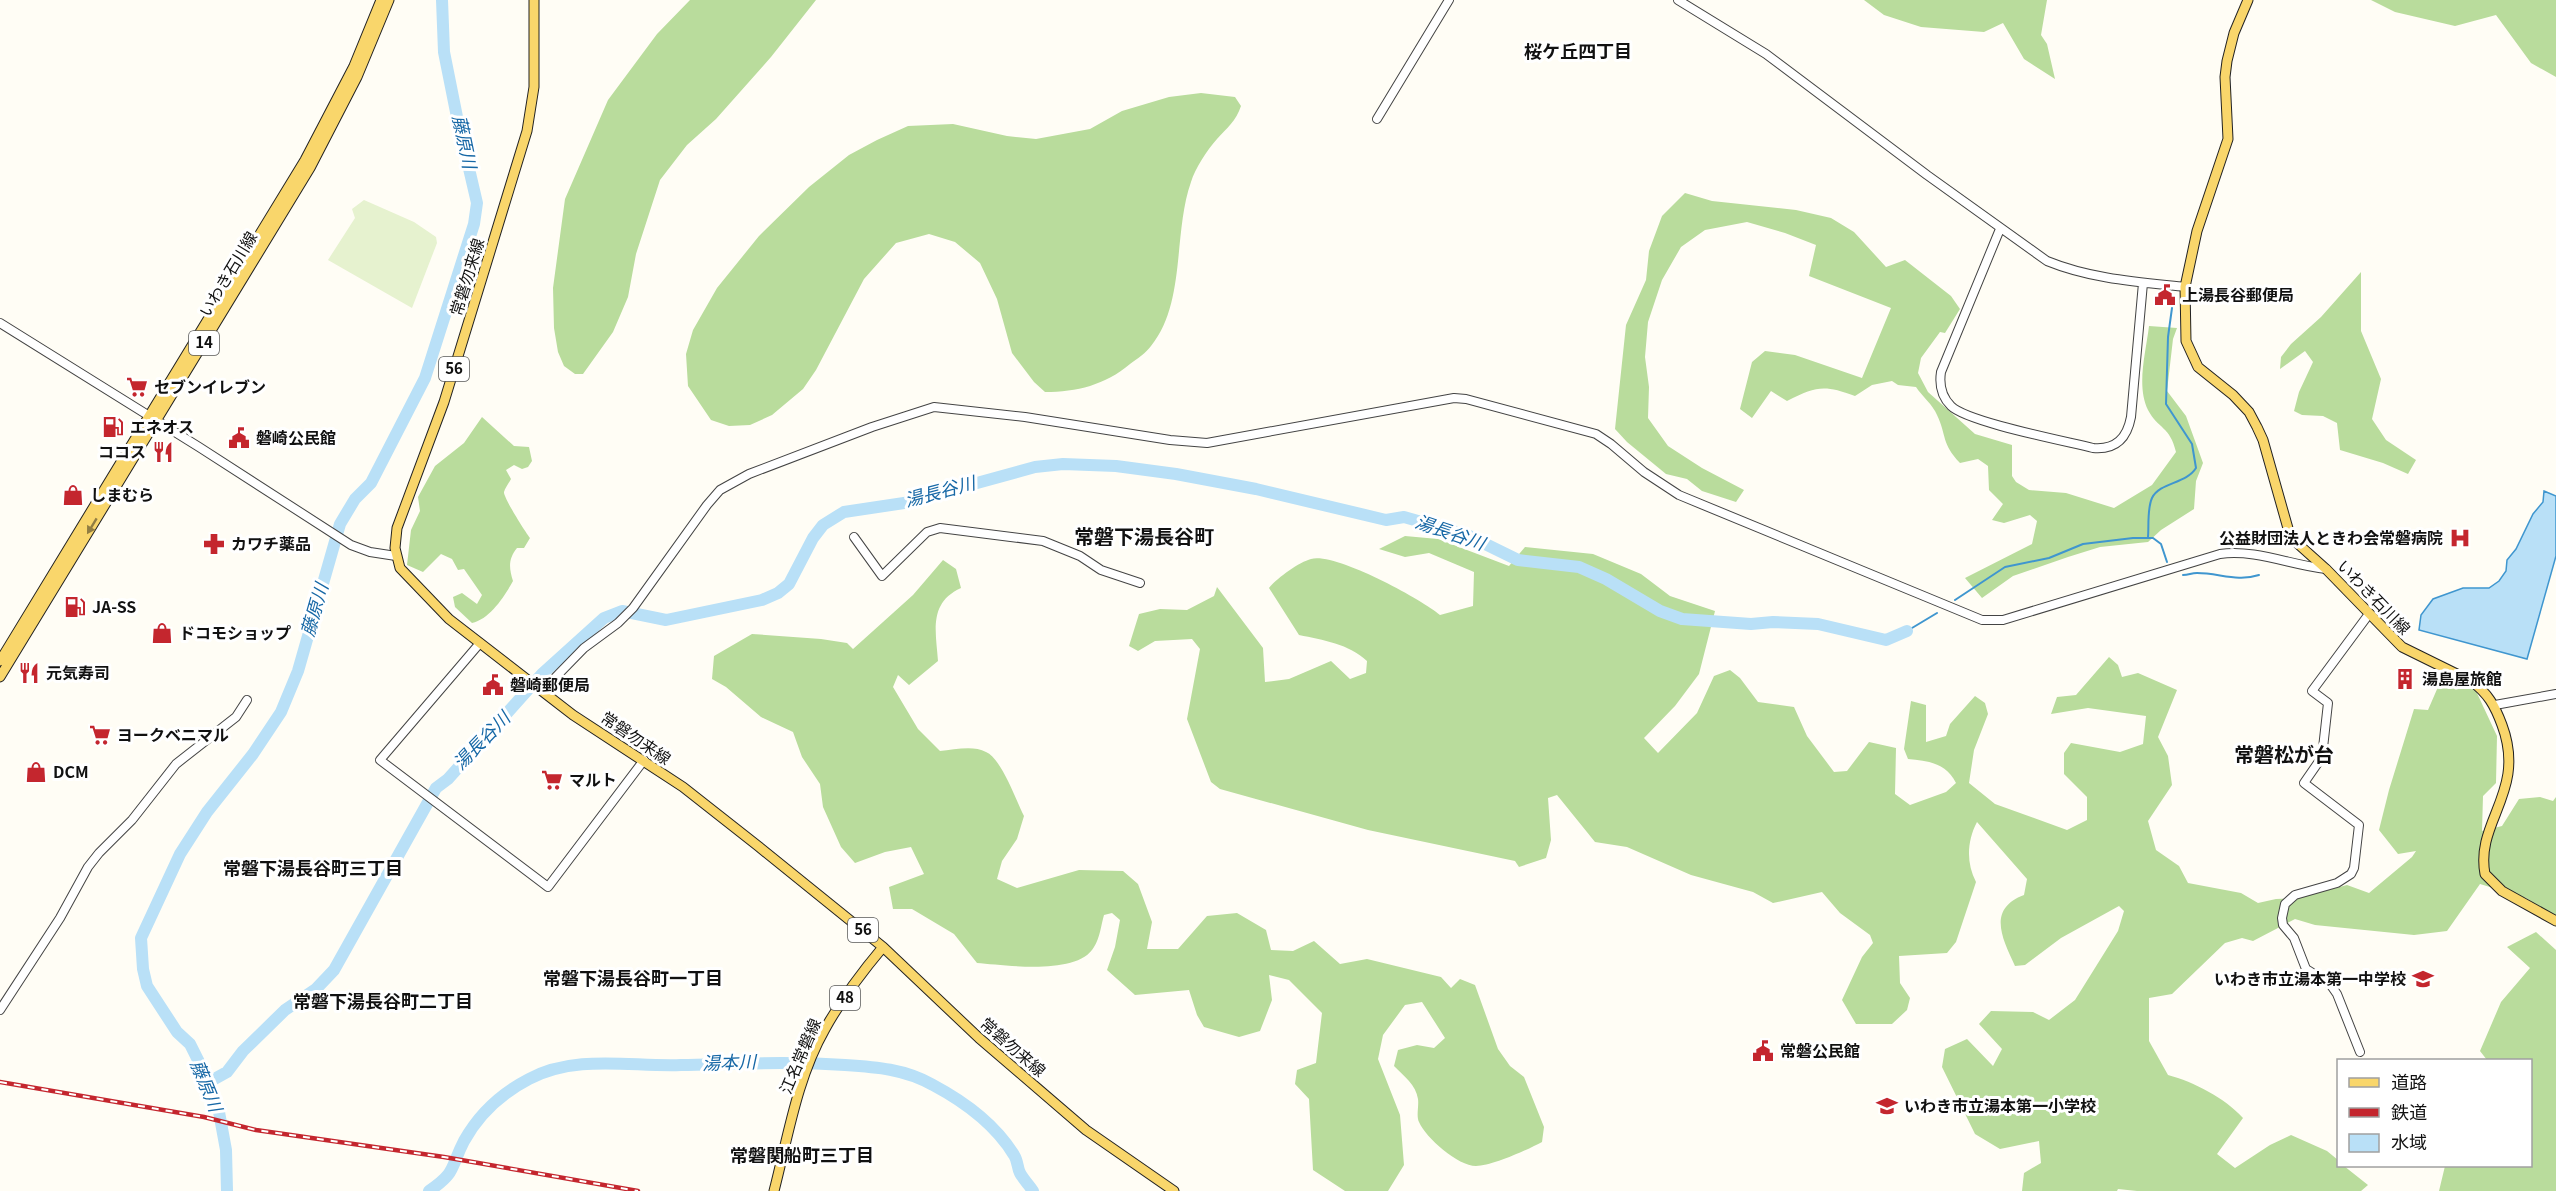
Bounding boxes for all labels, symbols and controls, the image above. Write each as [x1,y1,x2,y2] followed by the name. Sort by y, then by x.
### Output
[1524,37,1632,63] district label: 桜ケ丘四丁目
[448,112,485,173] water label: 藤原川
[192,226,262,321] street label: いわき石川線
[443,235,489,318] street label: 常磐勿来線
[2182,282,2294,306] place label: 上湯長谷郵便局
[2153,283,2177,307] public building icon: 上湯長谷郵便局
[189,331,219,355] road number: 14
[439,357,469,381] road number: 56
[154,374,266,398] place label: セブンイレブン
[125,375,149,399] supermarket icon: セブンイレブン
[130,414,194,438] place label: エネオス
[101,415,125,439] fuel station icon: エネオス
[256,425,336,449] place label: 磐崎公民館
[227,426,251,450] public building icon: 磐崎公民館
[98,439,146,463] place label: ココス
[151,440,175,464] restaurant icon: ココス
[901,468,980,512] water label: 湯長谷川
[90,482,154,506] place label: しまむら
[61,483,85,507] shop icon: しまむら
[1412,507,1491,556] water label: 湯長谷川
[87,518,98,534] one-way arrow
[1074,521,1214,550] district label: 常磐下湯長谷町
[2219,525,2443,549] place label: 公益財団法人ときわ会常磐病院
[2448,526,2472,550] hospital icon: 公益財団法人ときわ会常磐病院
[231,531,311,555] place label: カワチ薬品
[202,532,226,556] pharmacy icon: カワチ薬品
[2333,553,2417,639] street label: いわき石川線
[293,578,334,639] water label: 藤原川
[92,594,136,618] place label: JA-SS
[63,595,87,619] fuel station icon: JA-SS
[179,620,291,644] place label: ドコモショップ
[150,621,174,645] shop icon: ドコモショップ
[46,660,110,684] place label: 元気寿司
[17,661,41,685] restaurant icon: 元気寿司
[2422,666,2502,690] place label: 湯島屋旅館
[2393,667,2417,691] building icon: 湯島屋旅館
[510,672,590,696] place label: 磐崎郵便局
[481,673,505,697] public building icon: 磐崎郵便局
[446,703,516,775] water label: 湯長谷川
[597,705,676,769] street label: 常磐勿来線
[117,722,229,746] place label: ヨークベニマル
[88,723,112,747] supermarket icon: ヨークベニマル
[2234,739,2334,768] district label: 常磐松が台
[53,759,89,783] place label: DCM
[24,760,48,784] shop icon: DCM
[569,767,617,791] place label: マルト
[540,768,564,792] supermarket icon: マルト
[223,854,403,880] district label: 常磐下湯長谷町三丁目
[848,918,878,942] road number: 56
[543,964,723,990] district label: 常磐下湯長谷町一丁目
[2214,966,2406,990] place label: いわき市立湯本第一中学校
[2411,967,2435,991] school or university icon: いわき市立湯本第一中学校
[830,986,860,1010] road number: 48
[293,987,473,1013] district label: 常磐下湯長谷町二丁目
[976,1011,1052,1082] street label: 常磐勿来線
[772,1014,826,1097] street label: 江名常磐線
[1780,1038,1860,1062] place label: 常磐公民館
[1751,1039,1775,1063] public building icon: 常磐公民館
[701,1047,758,1075] water label: 湯本川
[186,1055,231,1117] water label: 藤原川
[2337,1059,2532,1167] legend
[2391,1068,2427,1094] text: 道路
[1904,1093,2096,1117] place label: いわき市立湯本第一小学校
[1875,1094,1899,1118] school or university icon: いわき市立湯本第一小学校
[2391,1098,2427,1124] text: 鉄道
[2391,1128,2427,1154] text: 水域
[730,1141,874,1167] district label: 常磐関船町三丁目

